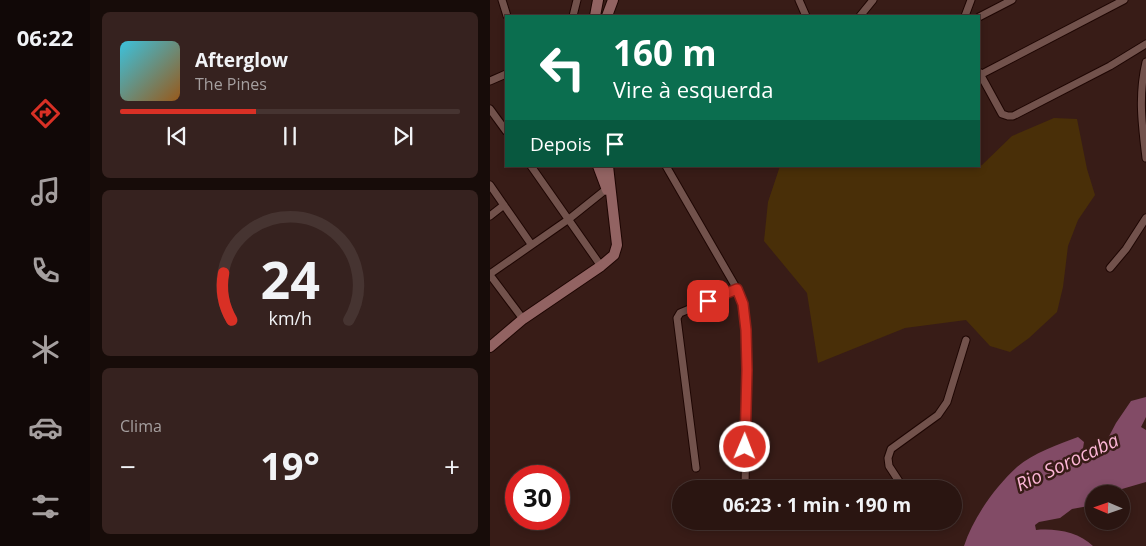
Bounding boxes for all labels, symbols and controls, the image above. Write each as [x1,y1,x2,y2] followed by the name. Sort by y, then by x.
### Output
[17,22,73,52] text: 06:22
[613,29,717,76] text: 160 m
[530,35,595,100] icon: left
[195,47,288,73] text: Afterglow
[195,73,267,95] text: The Pines
[613,74,774,104] text: Vire à esquerda
[28,96,63,131] icon: directions
[163,122,191,150] icon: previous
[276,122,304,150] icon: pause
[389,122,417,150] icon: next
[601,130,629,158] icon: arrive
[530,131,591,157] text: Depois
[28,174,63,209] icon: music
[260,243,320,314] text: 24
[28,253,63,288] icon: phone
[687,280,729,322] pin
[694,287,722,315] icon: arrive
[268,306,312,330] text: km/h
[28,332,63,367] icon: climate
[28,410,63,445] icon: car
[120,415,162,437] text: Clima
[718,420,770,472] position arrow
[1011,427,1123,497] water label: Rio Sorocaba
[260,439,320,491] text: 19°
[120,447,136,485] text: −
[444,447,460,485] text: +
[505,465,570,530] speed limit sign: 30
[1085,485,1130,530] north arrow
[1085,485,1130,530] map controls
[28,489,63,524] icon: filters
[723,492,911,518] text: 06:23 · 1 min · 190 m

